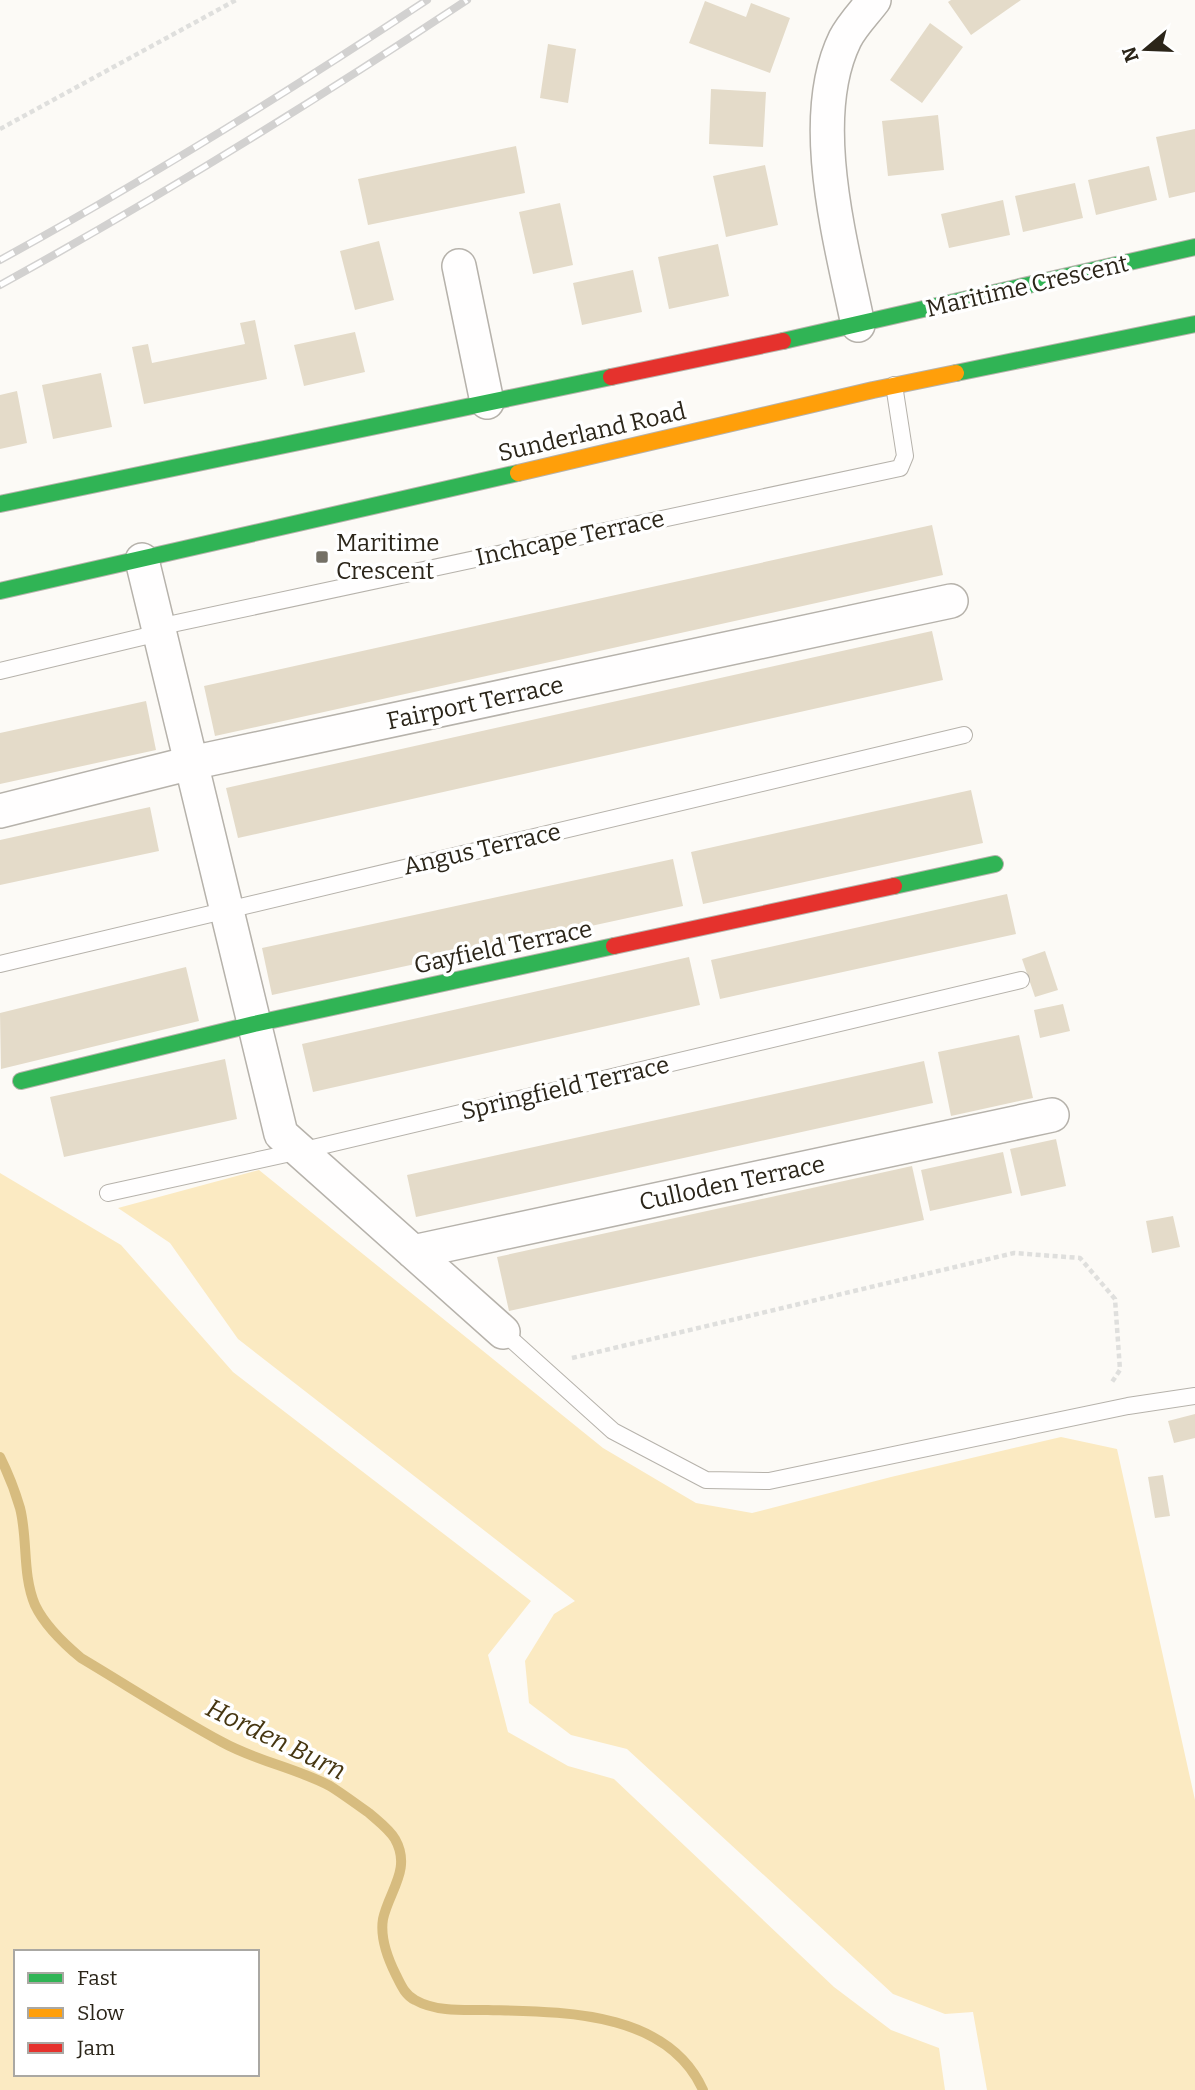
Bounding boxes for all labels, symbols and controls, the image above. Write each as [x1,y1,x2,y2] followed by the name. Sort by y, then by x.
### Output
[1111,14,1181,84] north arrow
[1117,43,1144,65] text: N
[923,249,1131,323] street label: Maritime Crescent
[495,397,689,467] street label: Sunderland Road
[473,504,667,572] street label: Inchcape Terrace
[336,529,439,585] place label: Maritime Crescent
[314,549,330,565] marker: Maritime Crescent
[384,671,566,735] street label: Fairport Terrace
[401,817,563,881] street label: Angus Terrace
[411,914,595,980] street label: Gayfield Terrace
[458,1050,672,1126] street label: Springfield Terrace
[637,1150,827,1216] street label: Culloden Terrace
[201,1692,351,1787] water label: Horden Burn
[14,1950,259,2076] legend
[77,1965,118,1991] text: Fast
[77,2000,124,2026] text: Slow
[76,2035,115,2061] text: Jam

